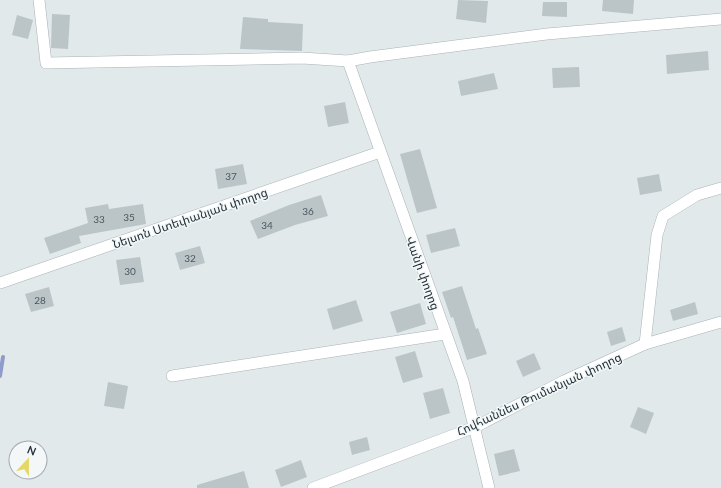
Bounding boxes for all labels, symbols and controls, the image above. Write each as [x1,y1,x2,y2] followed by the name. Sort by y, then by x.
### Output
[225,170,237,182] house number: 37
[111,184,269,252] street label: Նելսոն Ստեփանյան փողոց
[302,205,314,217] house number: 36
[123,211,135,223] house number: 35
[93,213,105,225] house number: 33
[261,219,273,231] house number: 34
[403,234,443,312] street label: Վանի փողոց
[184,252,196,264] house number: 32
[124,265,136,277] house number: 30
[34,294,46,306] house number: 28
[454,349,624,439] street label: Հովհաննես Թումանյան փողոց
[8,440,48,480] north arrow
[26,443,38,458] text: N

